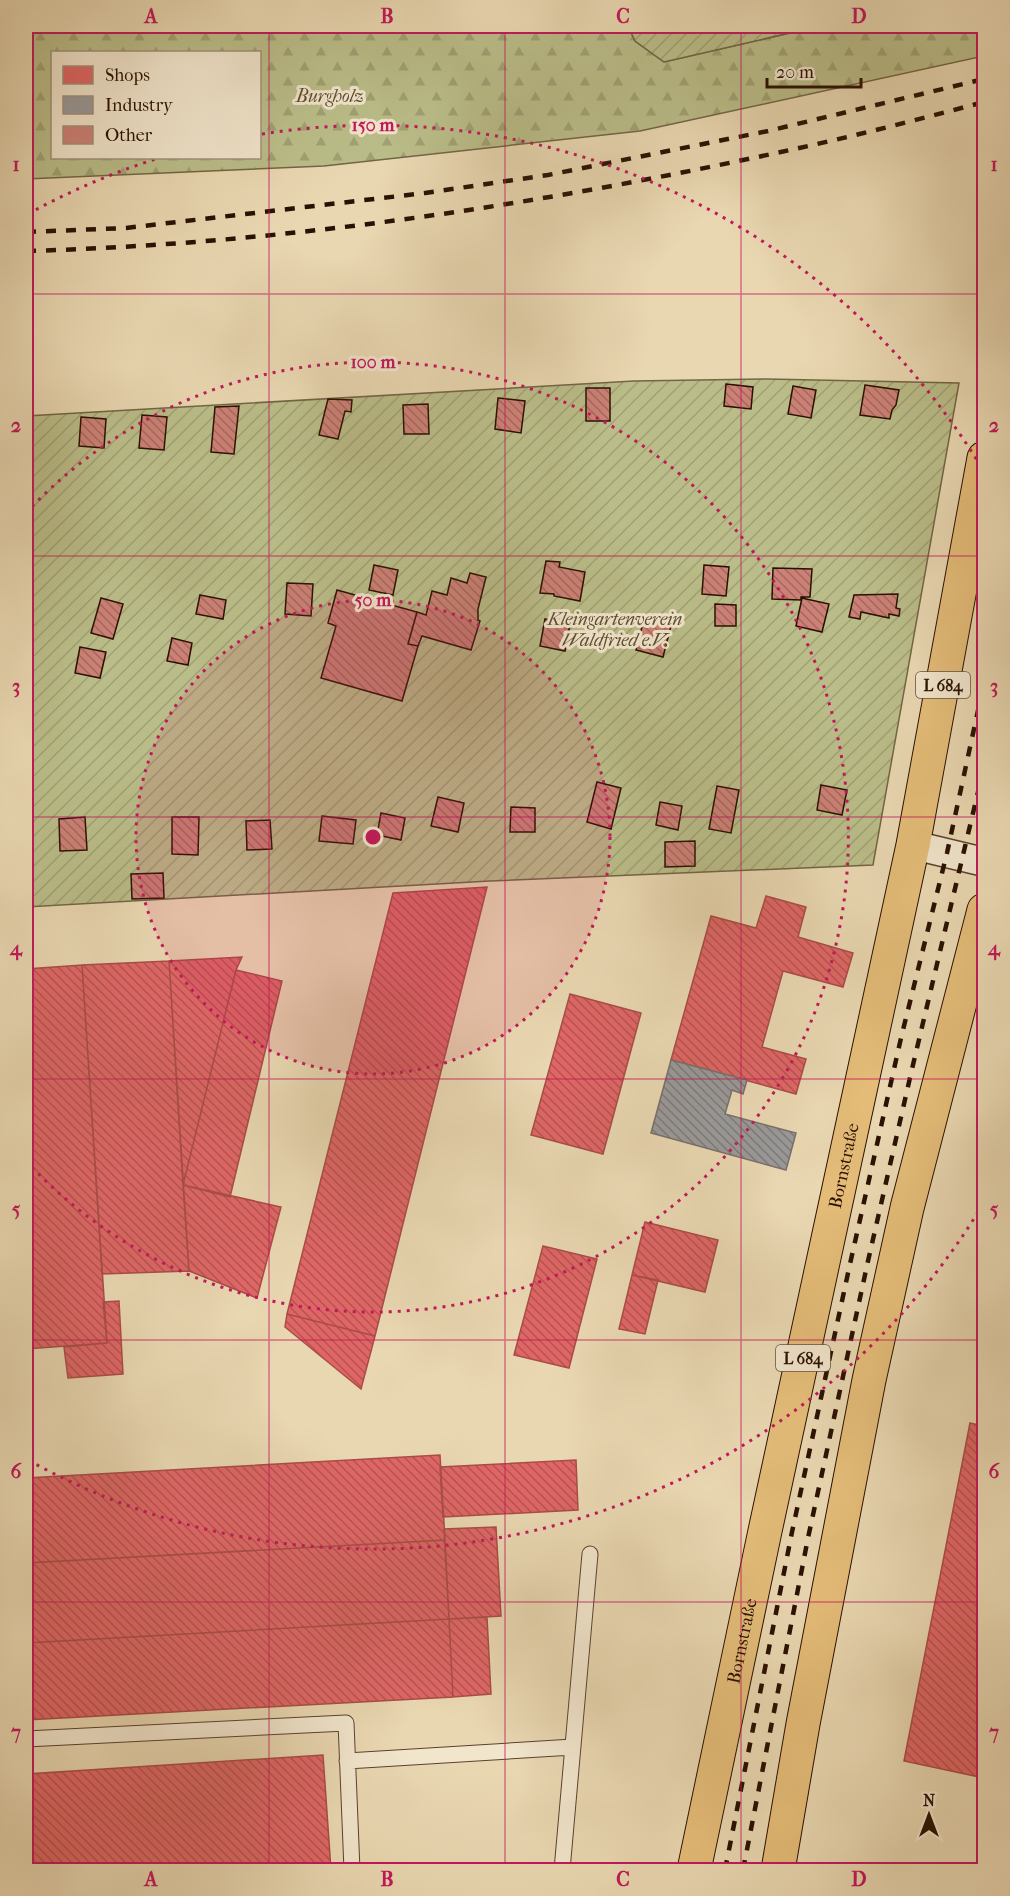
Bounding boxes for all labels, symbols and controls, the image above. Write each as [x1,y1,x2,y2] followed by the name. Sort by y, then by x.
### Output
[143,5,159,28] text: A
[380,5,394,28] text: B
[616,5,630,28] text: C
[851,5,867,28] text: D
[51,51,261,159] legend
[767,51,862,89] scale bar
[776,62,814,83] text: 20 m
[105,65,150,86] text: Shops
[295,86,364,107] park label: Burgholz
[105,95,174,116] text: Industry
[352,115,395,136] text: 150 m
[105,125,153,146] text: Other
[12,153,20,176] text: 1
[990,153,998,176] text: 1
[350,352,397,373] text: 100 m
[11,414,21,437] text: 2
[989,414,999,437] text: 2
[355,590,392,611] text: 50 m
[546,609,682,651] park label: Kleingartenverein Waldfried e.V.
[916,672,970,698] road number: L 684
[12,675,20,698] text: 3
[990,675,998,698] text: 3
[363,827,383,847] centre of rings
[9,937,23,961] text: 4
[987,937,1001,961] text: 4
[825,1121,864,1210] street label: Bornstraße
[12,1198,21,1221] text: 5
[990,1198,999,1221] text: 5
[776,1345,830,1371] road number: L 684
[11,1460,23,1483] text: 6
[989,1460,1001,1483] text: 6
[723,1596,762,1686] street label: Bornstraße
[10,1721,21,1744] text: 7
[988,1721,999,1744] text: 7
[899,1785,959,1845] north arrow
[923,1791,936,1810] text: N
[143,1868,159,1891] text: A
[380,1868,394,1891] text: B
[616,1868,630,1891] text: C
[851,1868,867,1891] text: D

